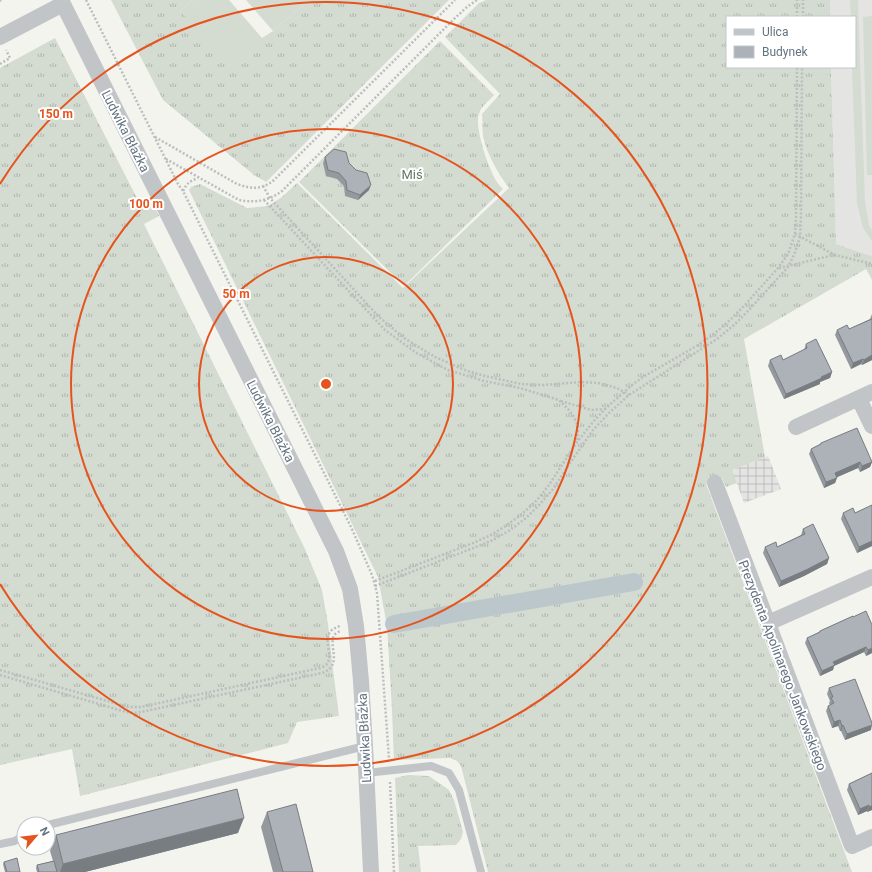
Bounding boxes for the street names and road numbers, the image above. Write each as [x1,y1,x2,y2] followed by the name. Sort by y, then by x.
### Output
[98,88,153,175] street label: Ludwika Błażka
[243,378,298,465] street label: Ludwika Błażka
[735,558,830,772] street label: Prezydenta Apolinarego Jankowskiego
[355,693,374,783] street label: Ludwika Błażka

